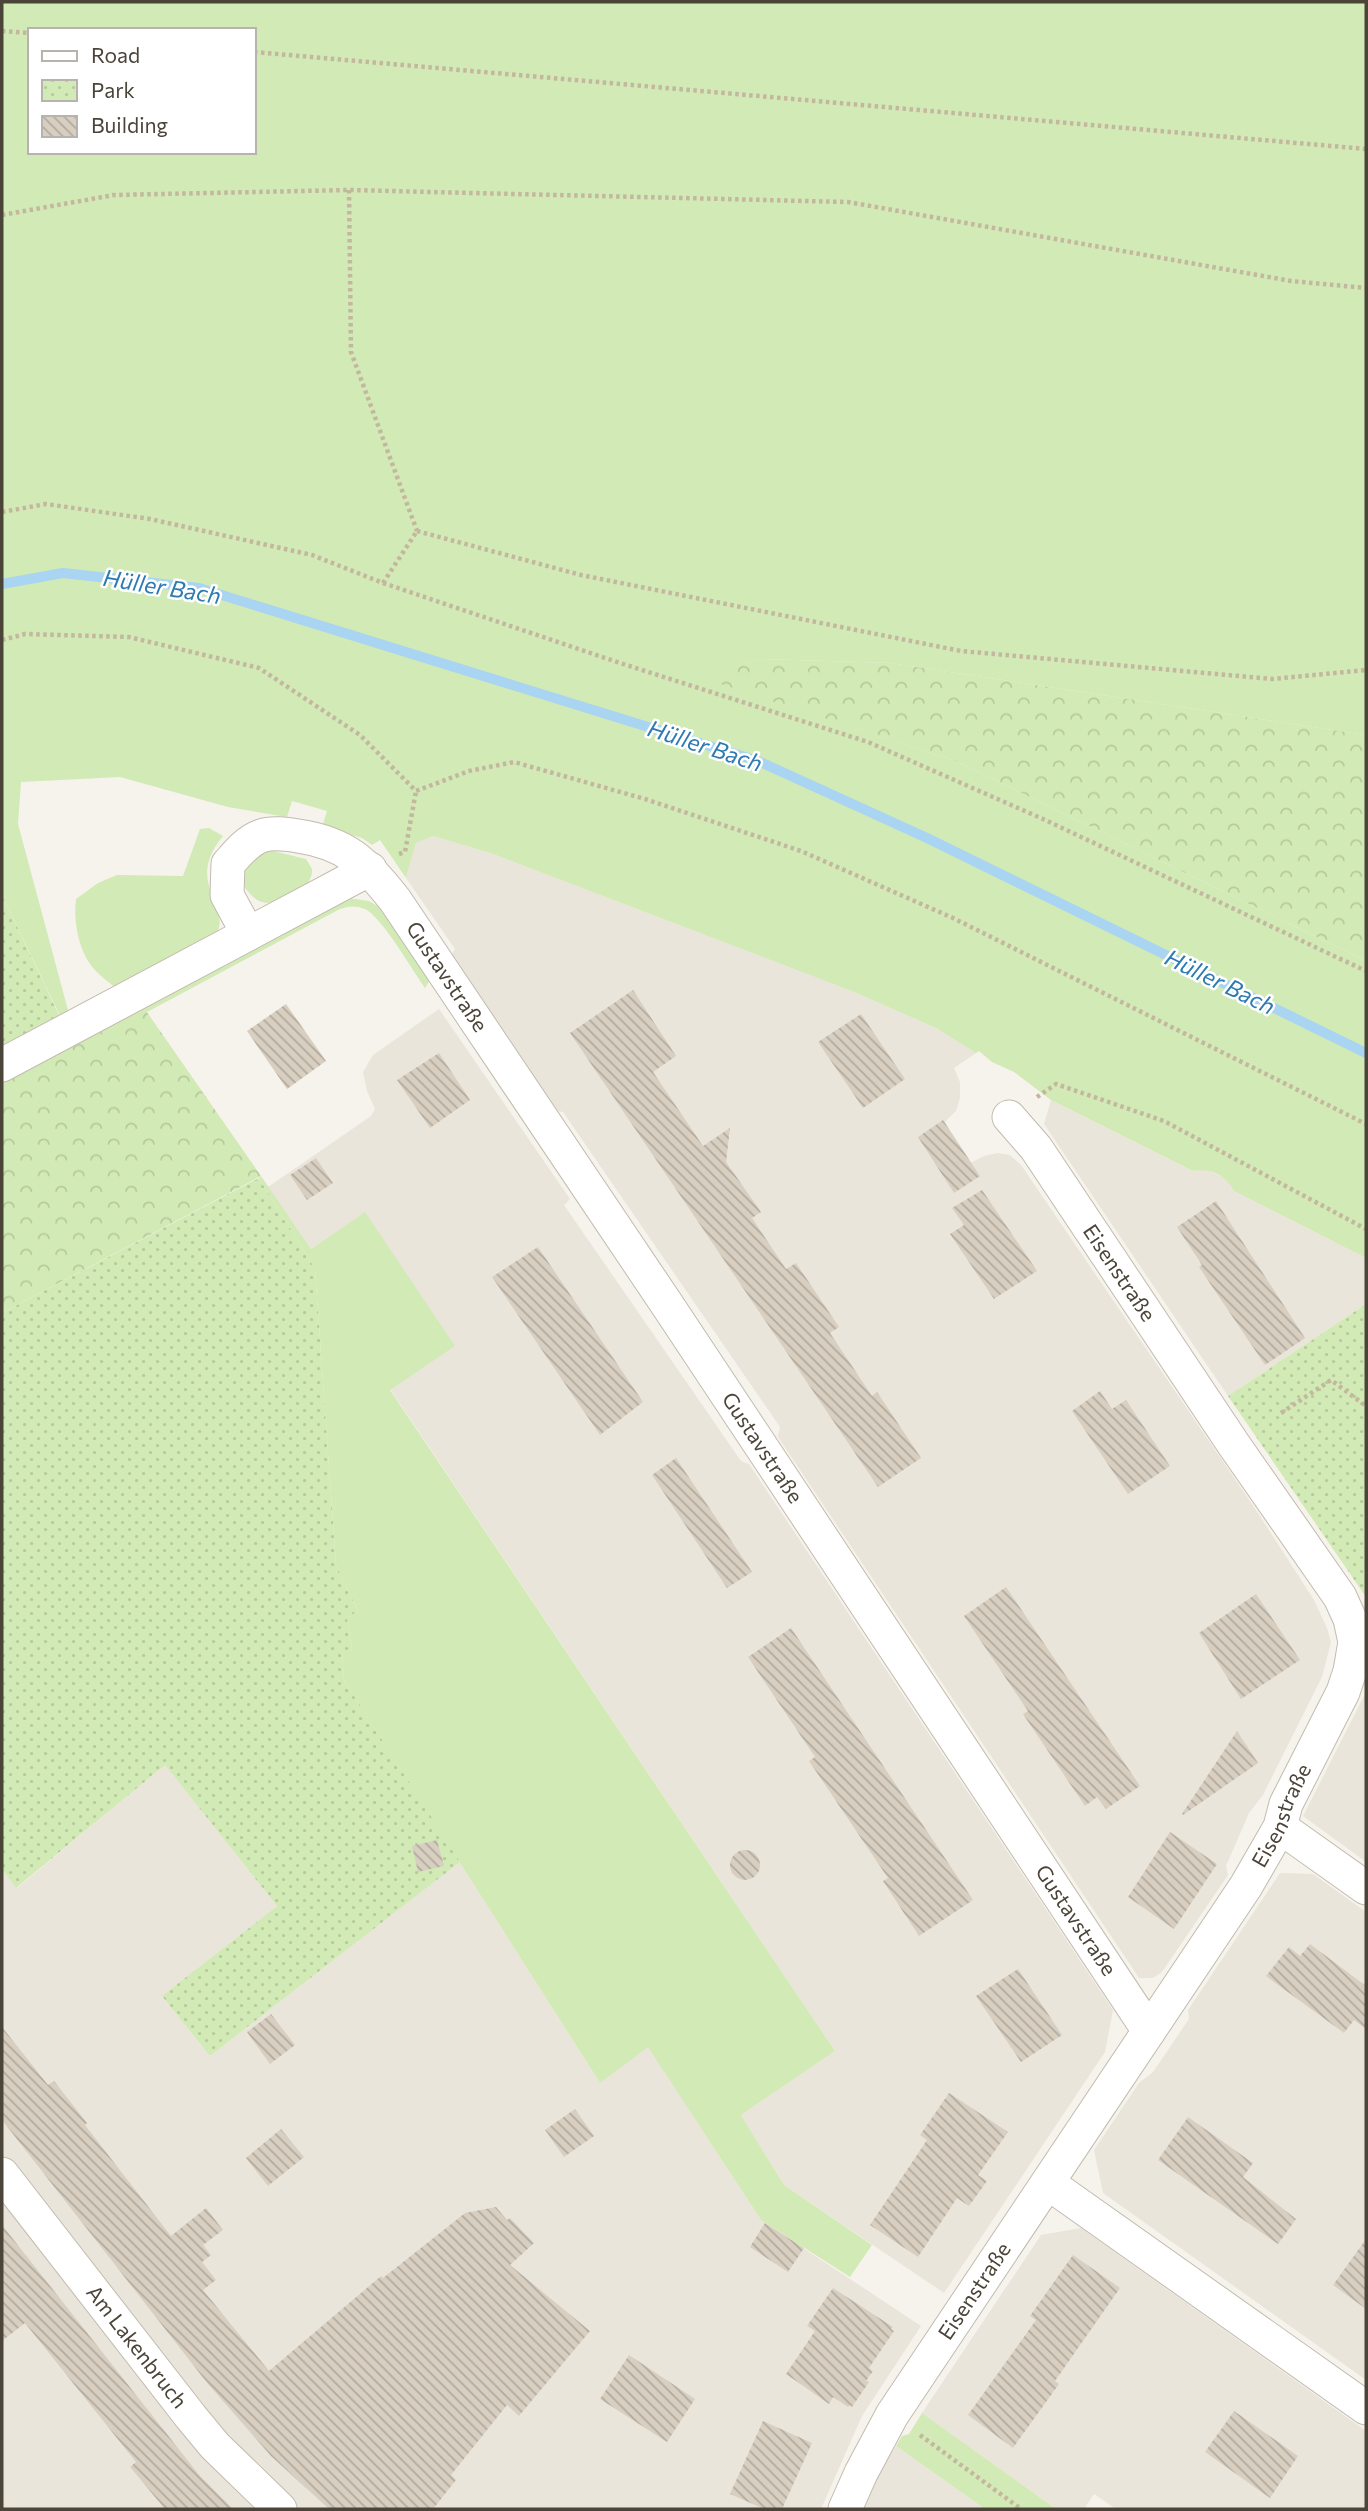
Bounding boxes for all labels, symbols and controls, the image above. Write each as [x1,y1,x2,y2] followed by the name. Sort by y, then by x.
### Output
[28,28,256,154] legend
[91,42,140,67] text: Road
[91,77,135,102] text: Park
[91,112,168,137] text: Building
[101,563,223,609] water label: Hüller Bach
[644,713,766,777] water label: Hüller Bach
[402,916,494,1036] street label: Gustavstraße
[1161,942,1280,1020] water label: Hüller Bach
[1079,1219,1162,1325] street label: Eisenstraße
[718,1387,809,1507] street label: Gustavstraße
[1246,1759,1315,1871] street label: Eisenstraße
[1031,1859,1123,1980] street label: Gustavstraße
[932,2237,1015,2344] street label: Eisenstraße
[82,2280,193,2412] street label: Am Lakenbruch

